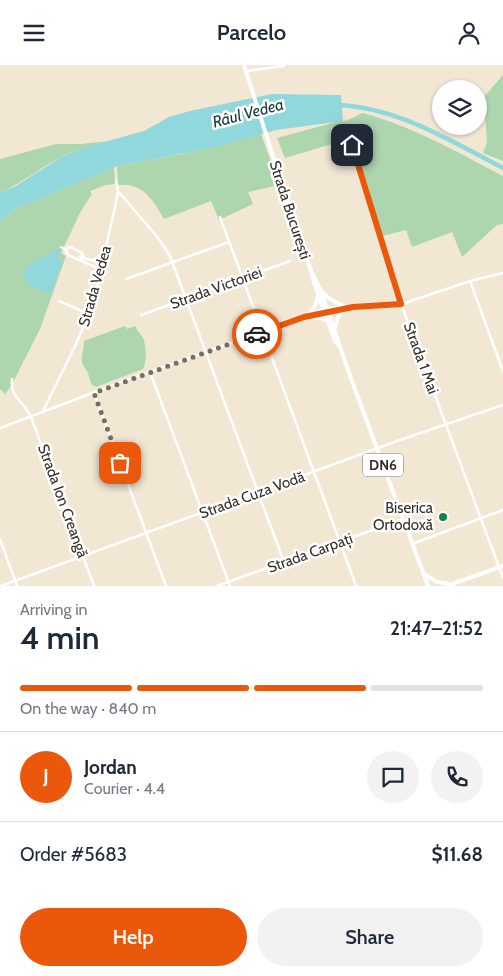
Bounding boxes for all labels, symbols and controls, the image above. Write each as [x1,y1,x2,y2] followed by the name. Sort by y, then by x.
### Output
[20,19,48,47] icon: menu
[217,19,286,46] text: Parcelo
[455,19,483,47] icon: person
[432,80,487,135] map controls
[432,80,487,135] button: layers
[210,94,286,132] water label: Râul Vedea
[331,124,373,166] pin
[338,131,366,159] icon: home
[265,159,314,262] street label: Strada București
[75,243,115,329] street label: Strada Vedea
[168,263,264,313] street label: Strada Victoriei
[232,309,282,359] courier
[243,320,271,348] icon: car
[400,320,442,396] street label: Strada 1 Mai
[34,442,92,561] street label: Strada Ion Creangă
[99,442,141,484] pin
[106,449,134,477] icon: bag
[363,453,403,477] road number: DN6
[197,467,308,522] street label: Strada Cuza Vodă
[373,499,434,534] place label: Biserica Ortodoxă
[437,511,449,523] marker: Biserica Ortodoxă
[265,529,355,578] street label: Strada Carpați
[20,600,87,619] text: Arriving in
[390,617,483,640] text: 21:47–21:52
[20,618,100,657] text: 4 min
[20,699,156,718] text: On the way · 840 m
[367,751,419,803] button: chat
[431,751,483,803] button: phone
[84,756,137,779] text: Jordan
[43,765,49,788] text: J
[84,779,165,798] text: Courier · 4.4
[20,843,127,866] text: Order #5683
[432,843,483,866] text: $11.68
[20,908,247,966] button: Help
[257,908,483,966] button: Share

